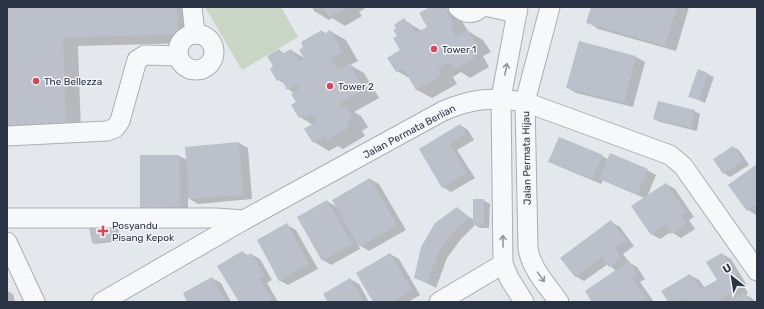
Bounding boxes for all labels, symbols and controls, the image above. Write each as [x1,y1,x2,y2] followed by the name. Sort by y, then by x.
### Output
[429,44,439,54] marker: Tower 1
[442,44,476,56] place label: Tower 1
[502,63,510,76] one-way arrow
[31,76,41,86] marker: The Bellezza
[44,76,102,88] place label: The Bellezza
[325,81,335,91] marker: Tower 2
[338,81,374,93] place label: Tower 2
[361,102,458,161] street label: Jalan Permata Berlian
[520,111,534,205] street label: Jalan Permata Hijau
[112,220,175,244] place label: Posyandu Pisang Kepok
[97,225,109,237] marker: Posyandu Pisang Kepok
[499,235,507,248] one-way arrow
[712,257,752,297] north arrow
[721,261,734,276] text: U
[537,272,545,283] one-way arrow

